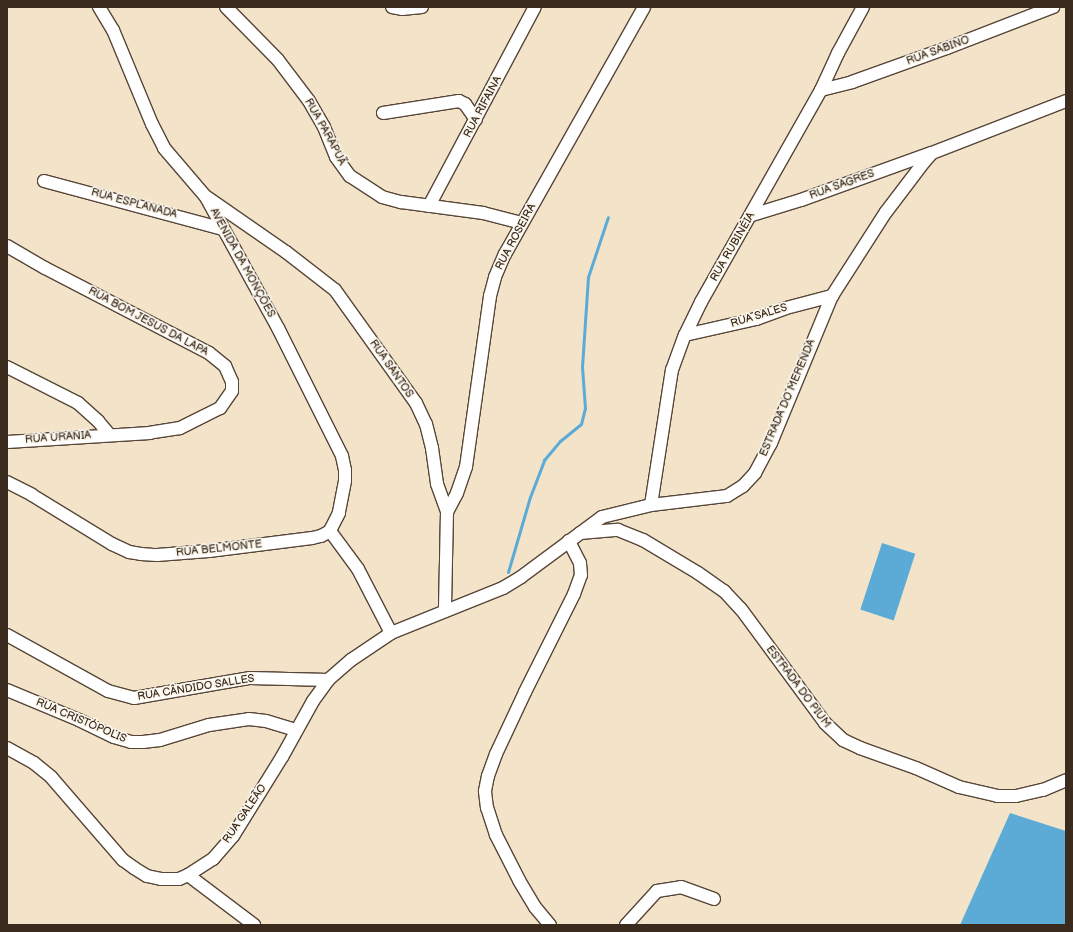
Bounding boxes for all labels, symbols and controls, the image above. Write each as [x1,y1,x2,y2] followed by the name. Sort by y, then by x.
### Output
[905,33,971,69] street label: RUA SABINO
[461,74,505,140] street label: RUA RIFAINA
[301,96,349,168] street label: RUA PARAPUÃ
[808,167,876,203] street label: RUA SAGRES
[90,186,178,222] street label: RUA ESPLANADA
[493,202,539,272] street label: RUA ROSEIRA
[206,206,278,320] street label: AVENIDA DA MONÇÕES
[708,210,758,284] street label: RUA RUBINÉIA
[86,285,210,359] street label: RUA BOM JESUS DA LAPA
[729,301,789,331] street label: RUA SALES
[366,337,416,401] street label: RUA SANTOS
[757,337,819,459] street label: ESTRADA DO MERENDA
[24,429,92,447] street label: RUA URANIA
[175,538,263,560] street label: RUA BELMONTE
[763,643,833,731] street label: ESTRADA DO PIUM
[136,672,256,704] street label: RUA CÂNDIDO SALLES
[34,696,128,746] street label: RUA CRISTÓPOLIS
[220,782,270,846] street label: RUA GALEÃO

